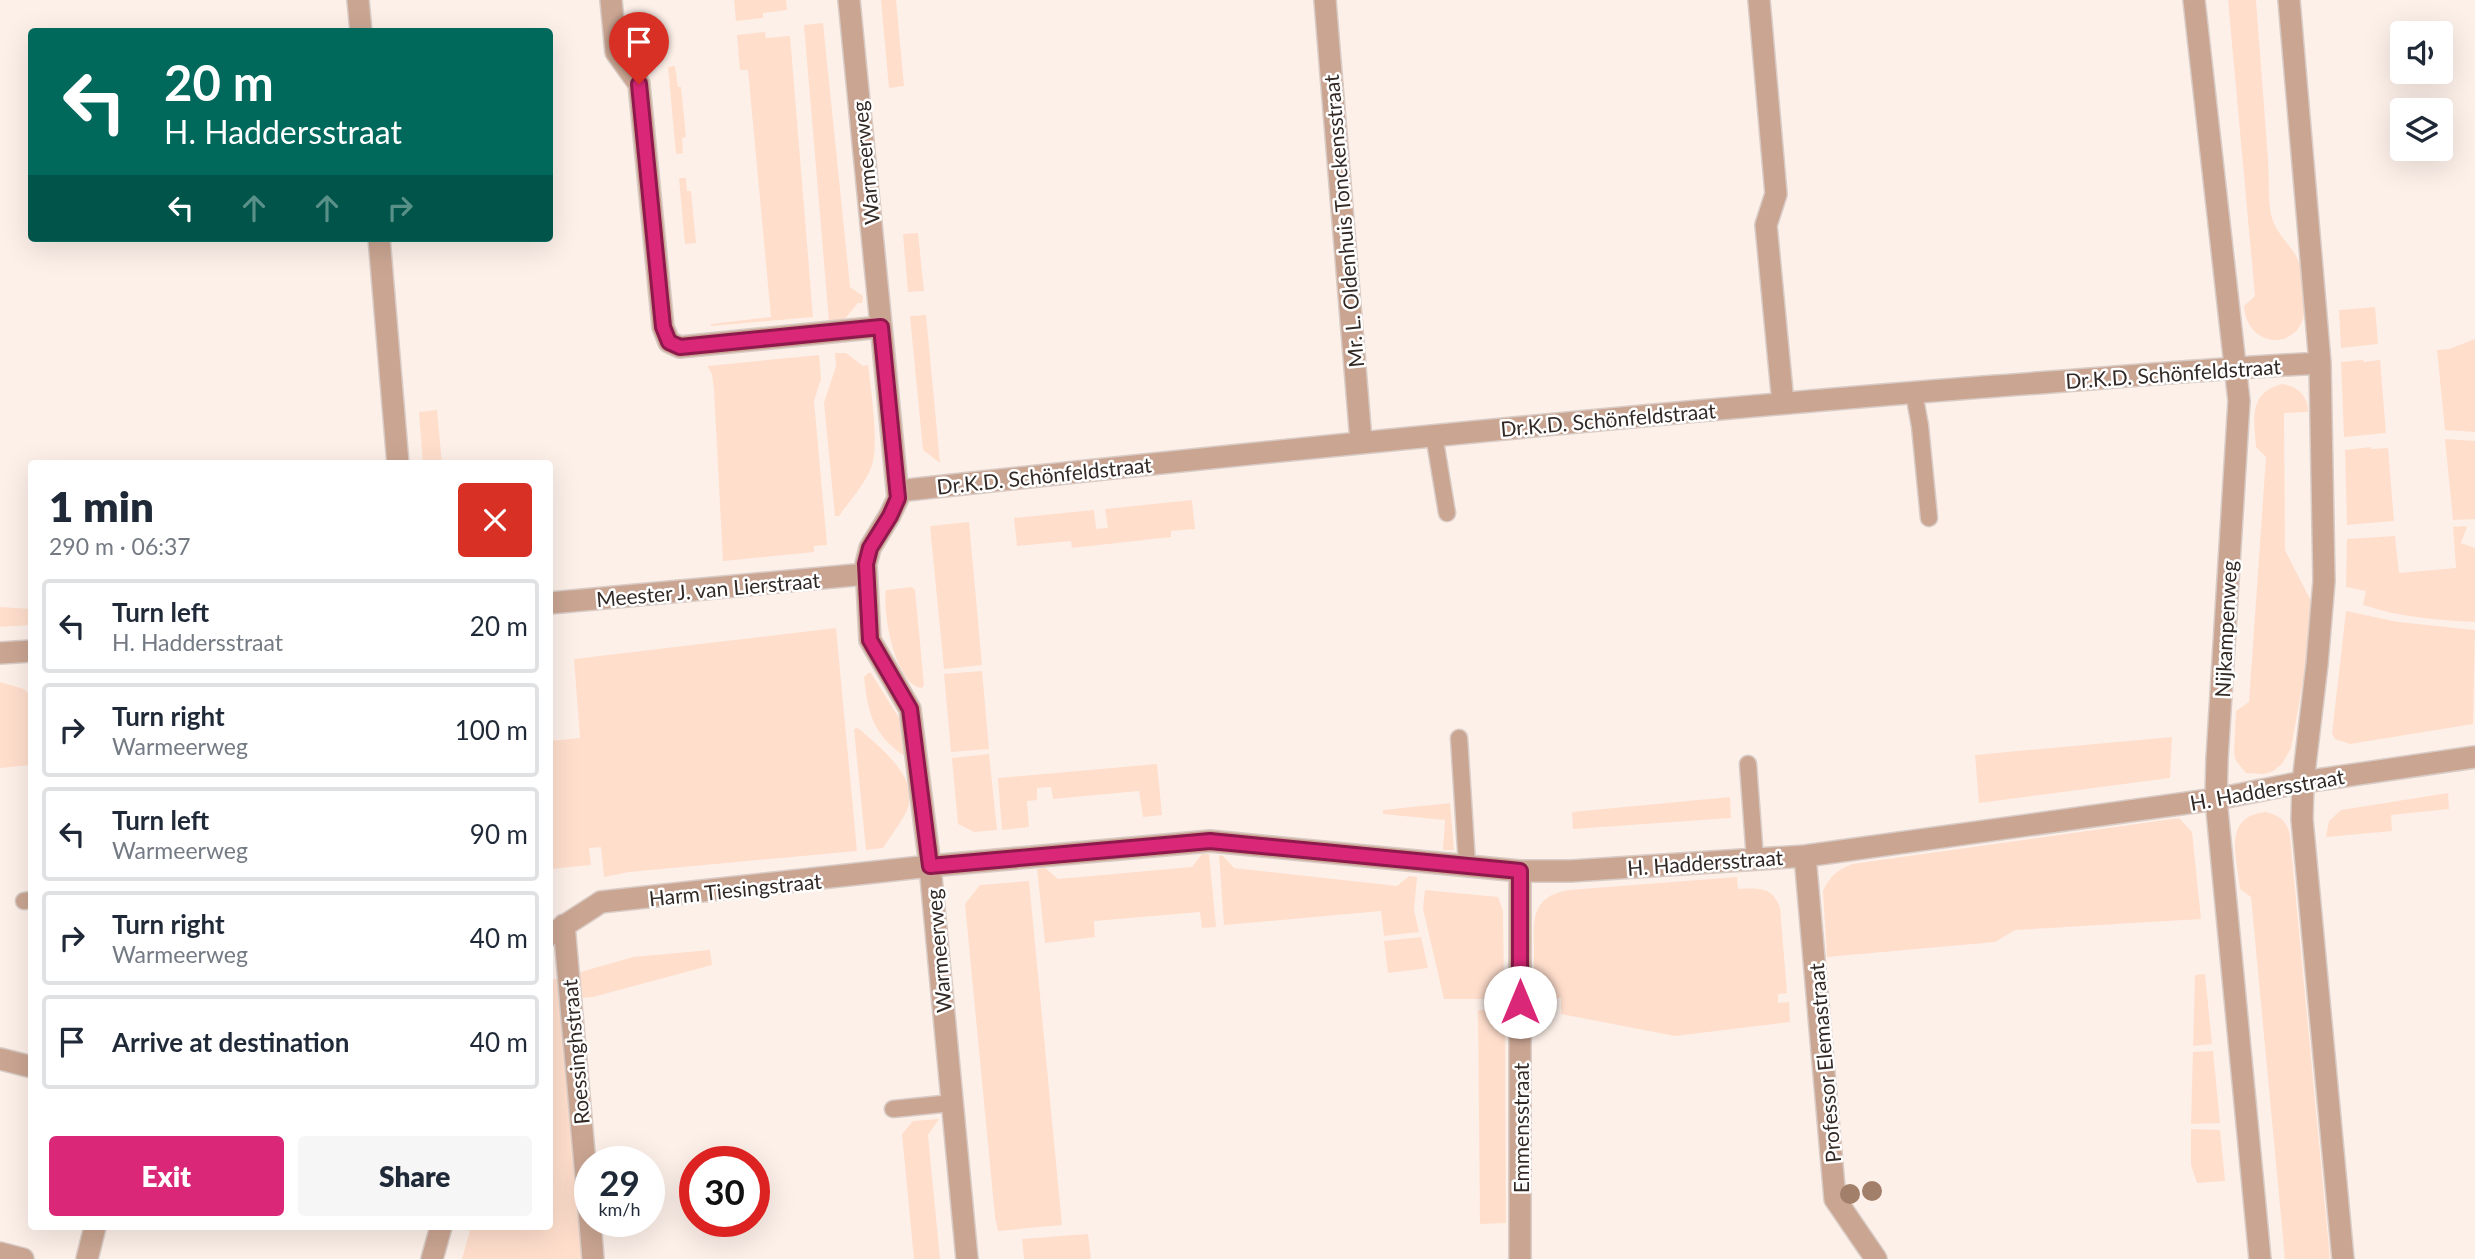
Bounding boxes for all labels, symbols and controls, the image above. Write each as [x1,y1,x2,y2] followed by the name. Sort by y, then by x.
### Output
[609,12.0,669,84] pin
[2390,21,2453,161] map controls
[2390,21,2453,84] button: sound
[620,23,658,61] icon: arrive
[164,53,274,111] text: 20 m
[49,56,140,147] icon: left
[1318,73,1368,368] street label: Mr. L. Oldenhuis Tonckensstraat
[2390,98,2453,161] button: layers
[846,100,884,226] street label: Warmeerweg
[164,112,402,151] text: H. Haddersstraat
[162,189,200,227] icon: left
[235,189,273,227] icon: ahead
[308,189,346,227] icon: ahead
[381,189,419,227] icon: right
[2064,353,2282,393] street label: Dr.K.D. Schönfeldstraat
[1499,397,1717,441] street label: Dr.K.D. Schönfeldstraat
[935,451,1153,499] street label: Dr.K.D. Schönfeldstraat
[49,481,154,531] text: 1 min
[458,483,532,557] button: close
[49,532,191,560] text: 290 m · 06:37
[2209,560,2241,698] street label: Nijkampenweg
[595,567,821,611] street label: Meester J. van Lierstraat
[112,596,209,628] text: Turn left
[53,607,91,645] icon: left
[470,610,528,642] text: 20 m
[112,628,283,656] text: H. Haddersstraat
[112,700,225,732] text: Turn right
[53,711,91,749] icon: right
[455,714,528,746] text: 100 m
[112,732,248,760] text: Warmeerweg
[2188,763,2347,815] street label: H. Haddersstraat
[112,804,209,836] text: Turn left
[53,815,91,853] icon: left
[470,818,528,850] text: 90 m
[112,836,248,864] text: Warmeerweg
[1626,844,1784,880] street label: H. Haddersstraat
[647,867,823,910] street label: Harm Tiesingstraat
[920,888,956,1014] street label: Warmeerweg
[112,908,225,940] text: Turn right
[53,919,91,957] icon: right
[470,922,528,954] text: 40 m
[112,940,248,968] text: Warmeerweg
[1803,962,1845,1164] street label: Professor Elemastraat
[1483,965,1557,1039] position arrow
[556,978,594,1126] street label: Roessinghstraat
[53,1023,91,1061] icon: arrive
[112,1026,349,1058] text: Arrive at destination
[470,1026,528,1058] text: 40 m
[1508,1062,1533,1193] street label: Emmensstraat
[49,1136,284,1216] button: Exit
[298,1136,532,1216] button: Share
[679,1146,770,1237] speed limit sign: 30
[599,1161,640,1203] text: 29
[598,1198,641,1220] text: km/h

